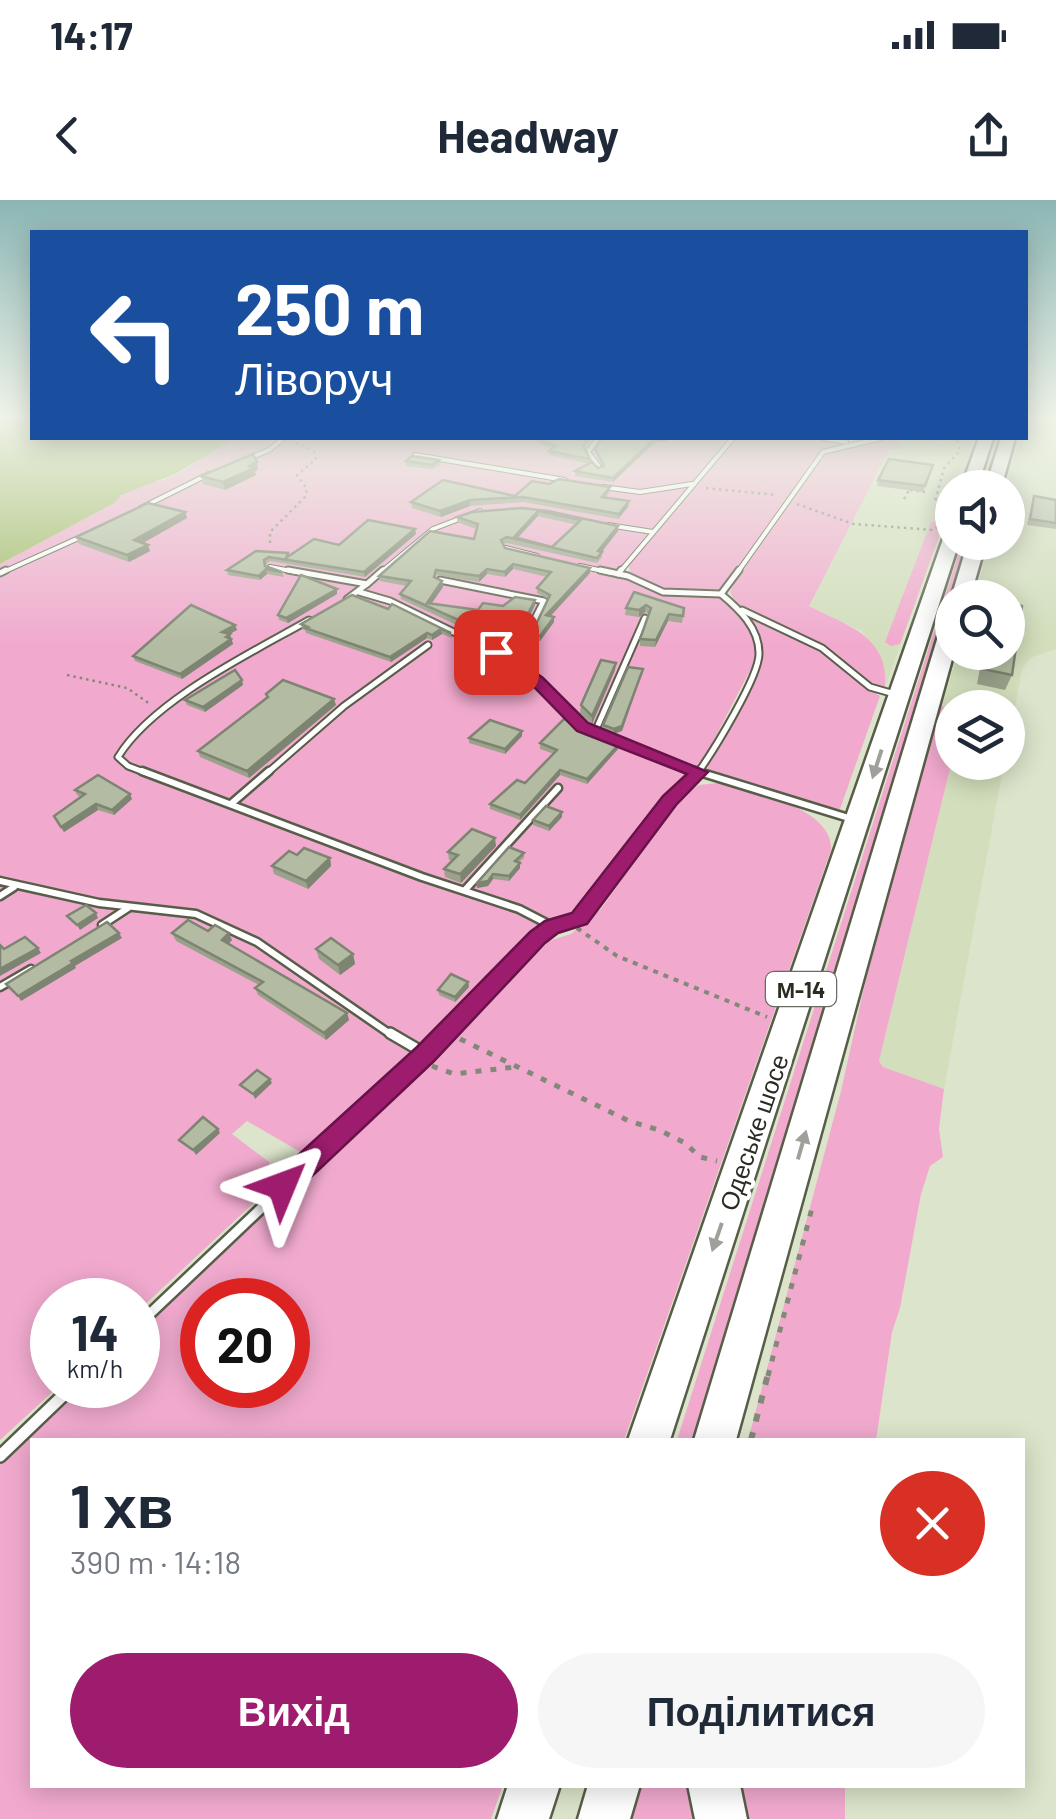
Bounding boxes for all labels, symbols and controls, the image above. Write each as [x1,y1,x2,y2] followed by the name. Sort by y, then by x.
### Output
[50,12,133,58] text: 14:17
[40,108,95,163] icon: back
[437,108,619,162] text: Headway
[961,108,1016,163] icon: share
[235,265,424,349] text: 250 m
[70,270,200,400] icon: left
[235,350,393,404] text: Ліворуч
[935,470,1025,780] map controls
[935,470,1025,560] button: sound
[935,580,1025,670] button: search
[454,610,539,695] pin
[469,625,524,680] icon: arrive
[935,690,1025,780] button: layers
[868,749,883,779] one-way arrow
[766,972,836,1006] road number: М-14
[712,1050,794,1214] street label: Одеське шосе
[795,1129,810,1160] one-way arrow
[230,1134,334,1238] position arrow
[709,1223,724,1253] one-way arrow
[180,1278,310,1408] speed limit sign: 20
[71,1301,119,1361] text: 14
[67,1353,123,1383] text: km/h
[70,1468,174,1540] text: 1 хв
[880,1471,985,1576] button: close
[70,1542,241,1580] text: 390 m · 14:18
[70,1653,518,1768] button: Вихід
[538,1653,985,1768] button: Поділитися

